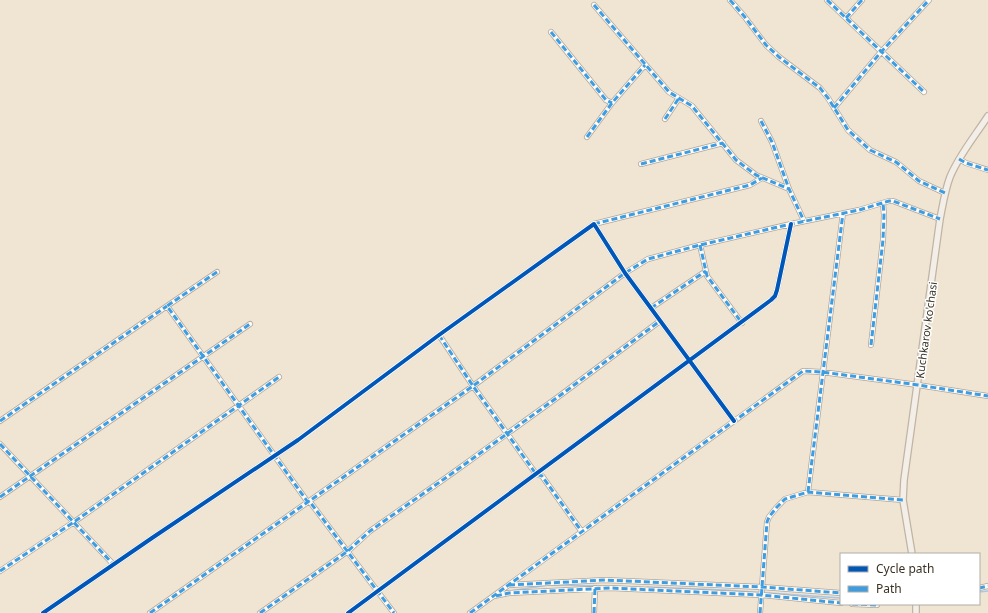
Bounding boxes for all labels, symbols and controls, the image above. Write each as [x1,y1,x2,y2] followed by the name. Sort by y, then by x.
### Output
[912,281,940,379] street label: Kuchkarov ko'chasi
[840,553,980,605] legend
[876,560,934,577] text: Cycle path
[876,580,902,597] text: Path

